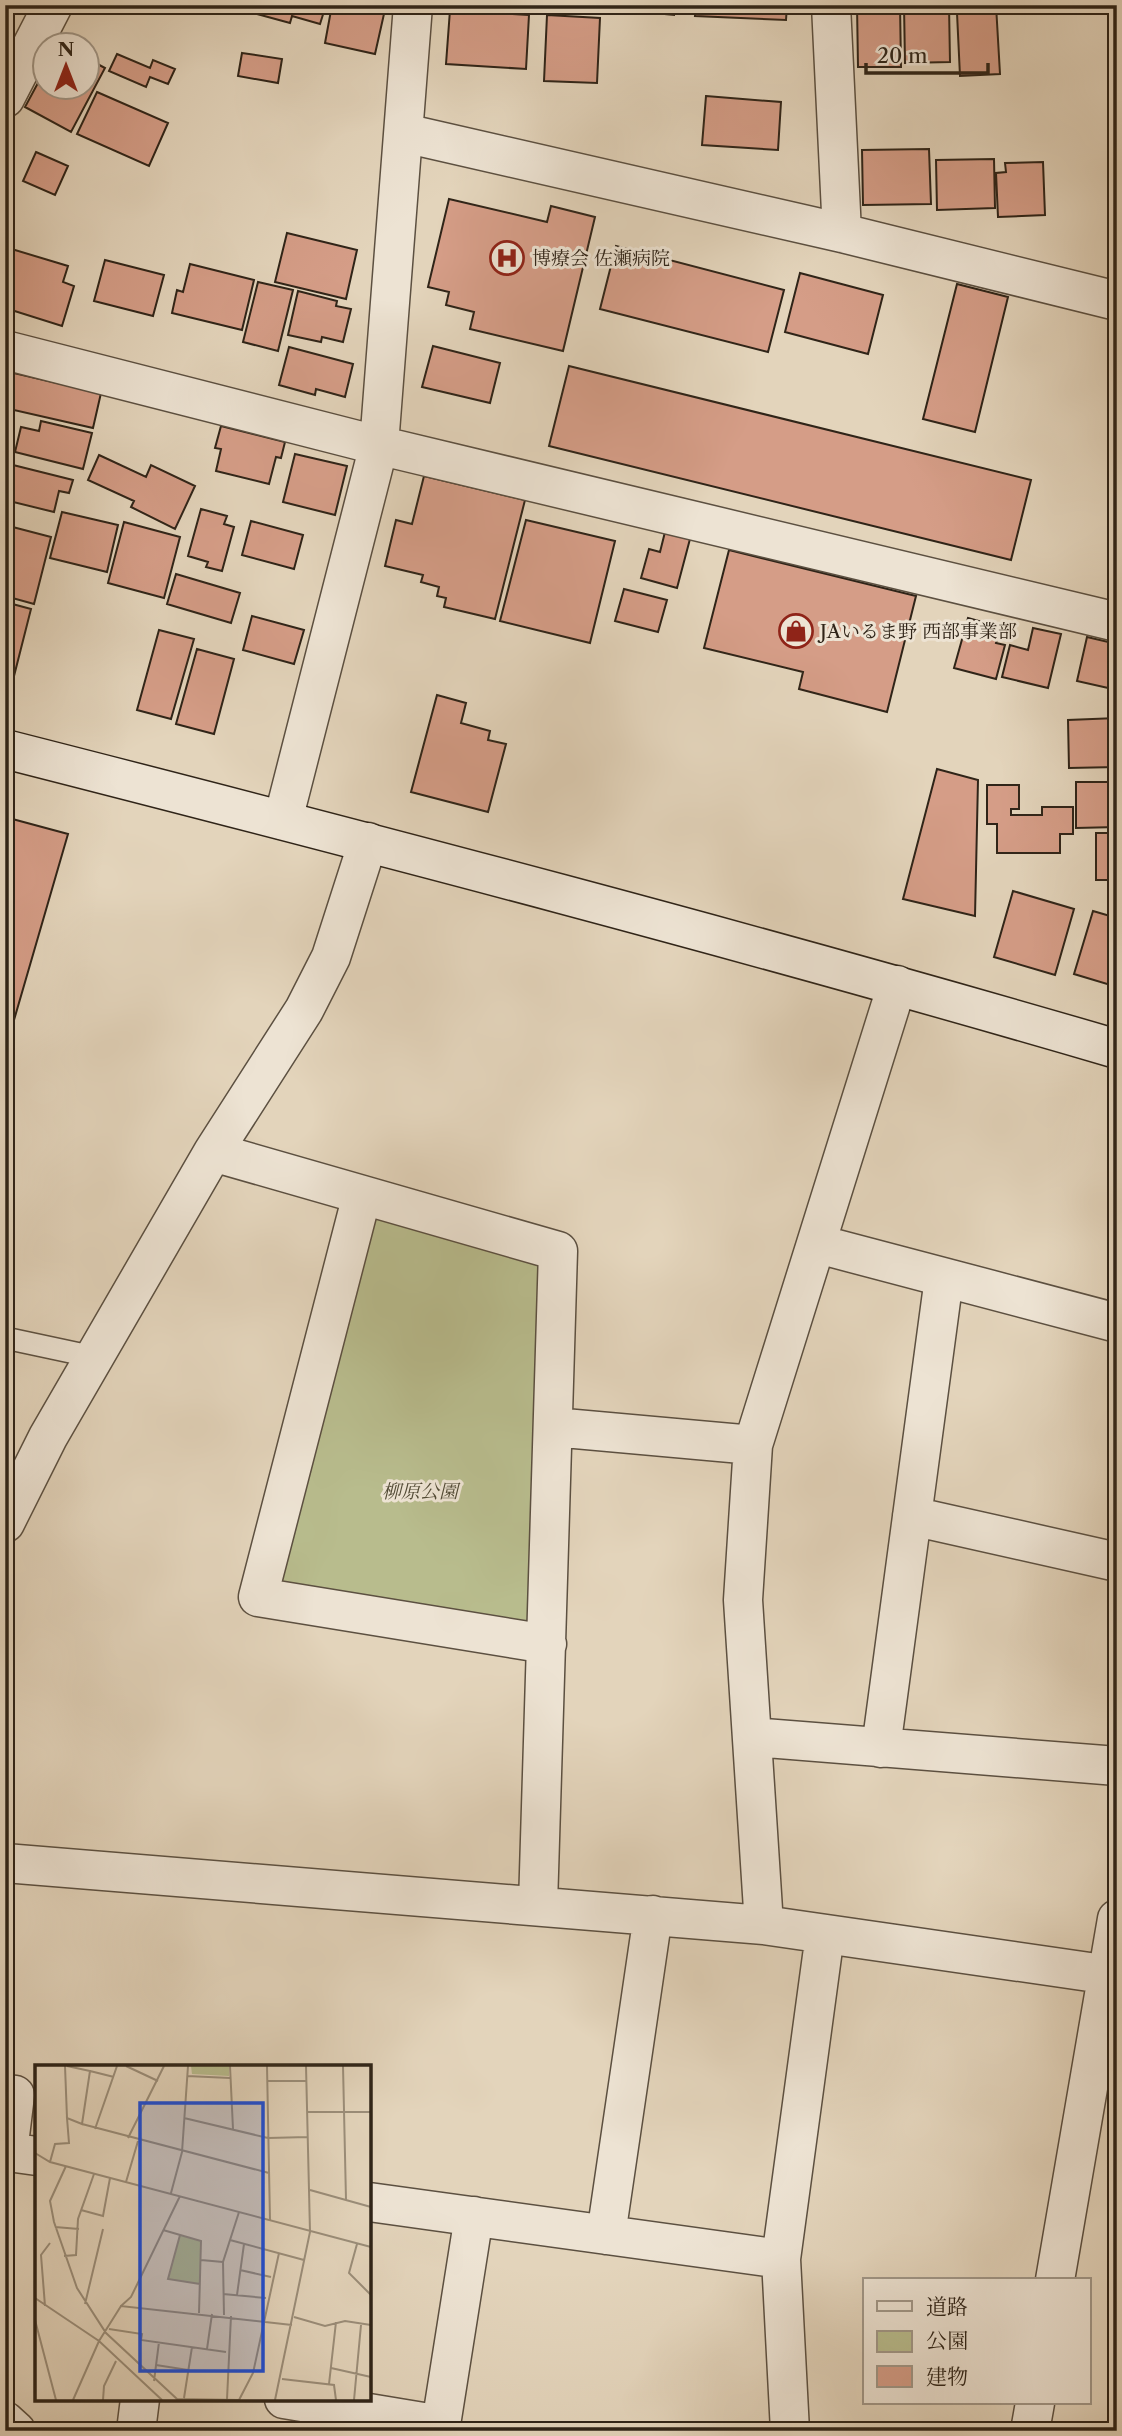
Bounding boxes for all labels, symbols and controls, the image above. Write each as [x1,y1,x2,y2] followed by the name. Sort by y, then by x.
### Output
[32,32,102,102] north arrow
[866,32,989,76] scale bar
[58,38,74,61] text: N
[877,43,928,68] text: 20 m
[488,239,526,277] hospital icon: 博療会 佐瀬病院
[532,247,670,270] place label: 博療会 佐瀬病院
[777,612,815,650] shop icon: JAいるま野 西部事業部
[817,620,1017,643] place label: JAいるま野 西部事業部
[382,1480,461,1503] park label: 柳原公園
[35,2065,371,2401] inset map
[863,2278,1090,2404] legend
[926,2294,968,2319] text: 道路
[926,2328,968,2353] text: 公園
[926,2364,968,2389] text: 建物

